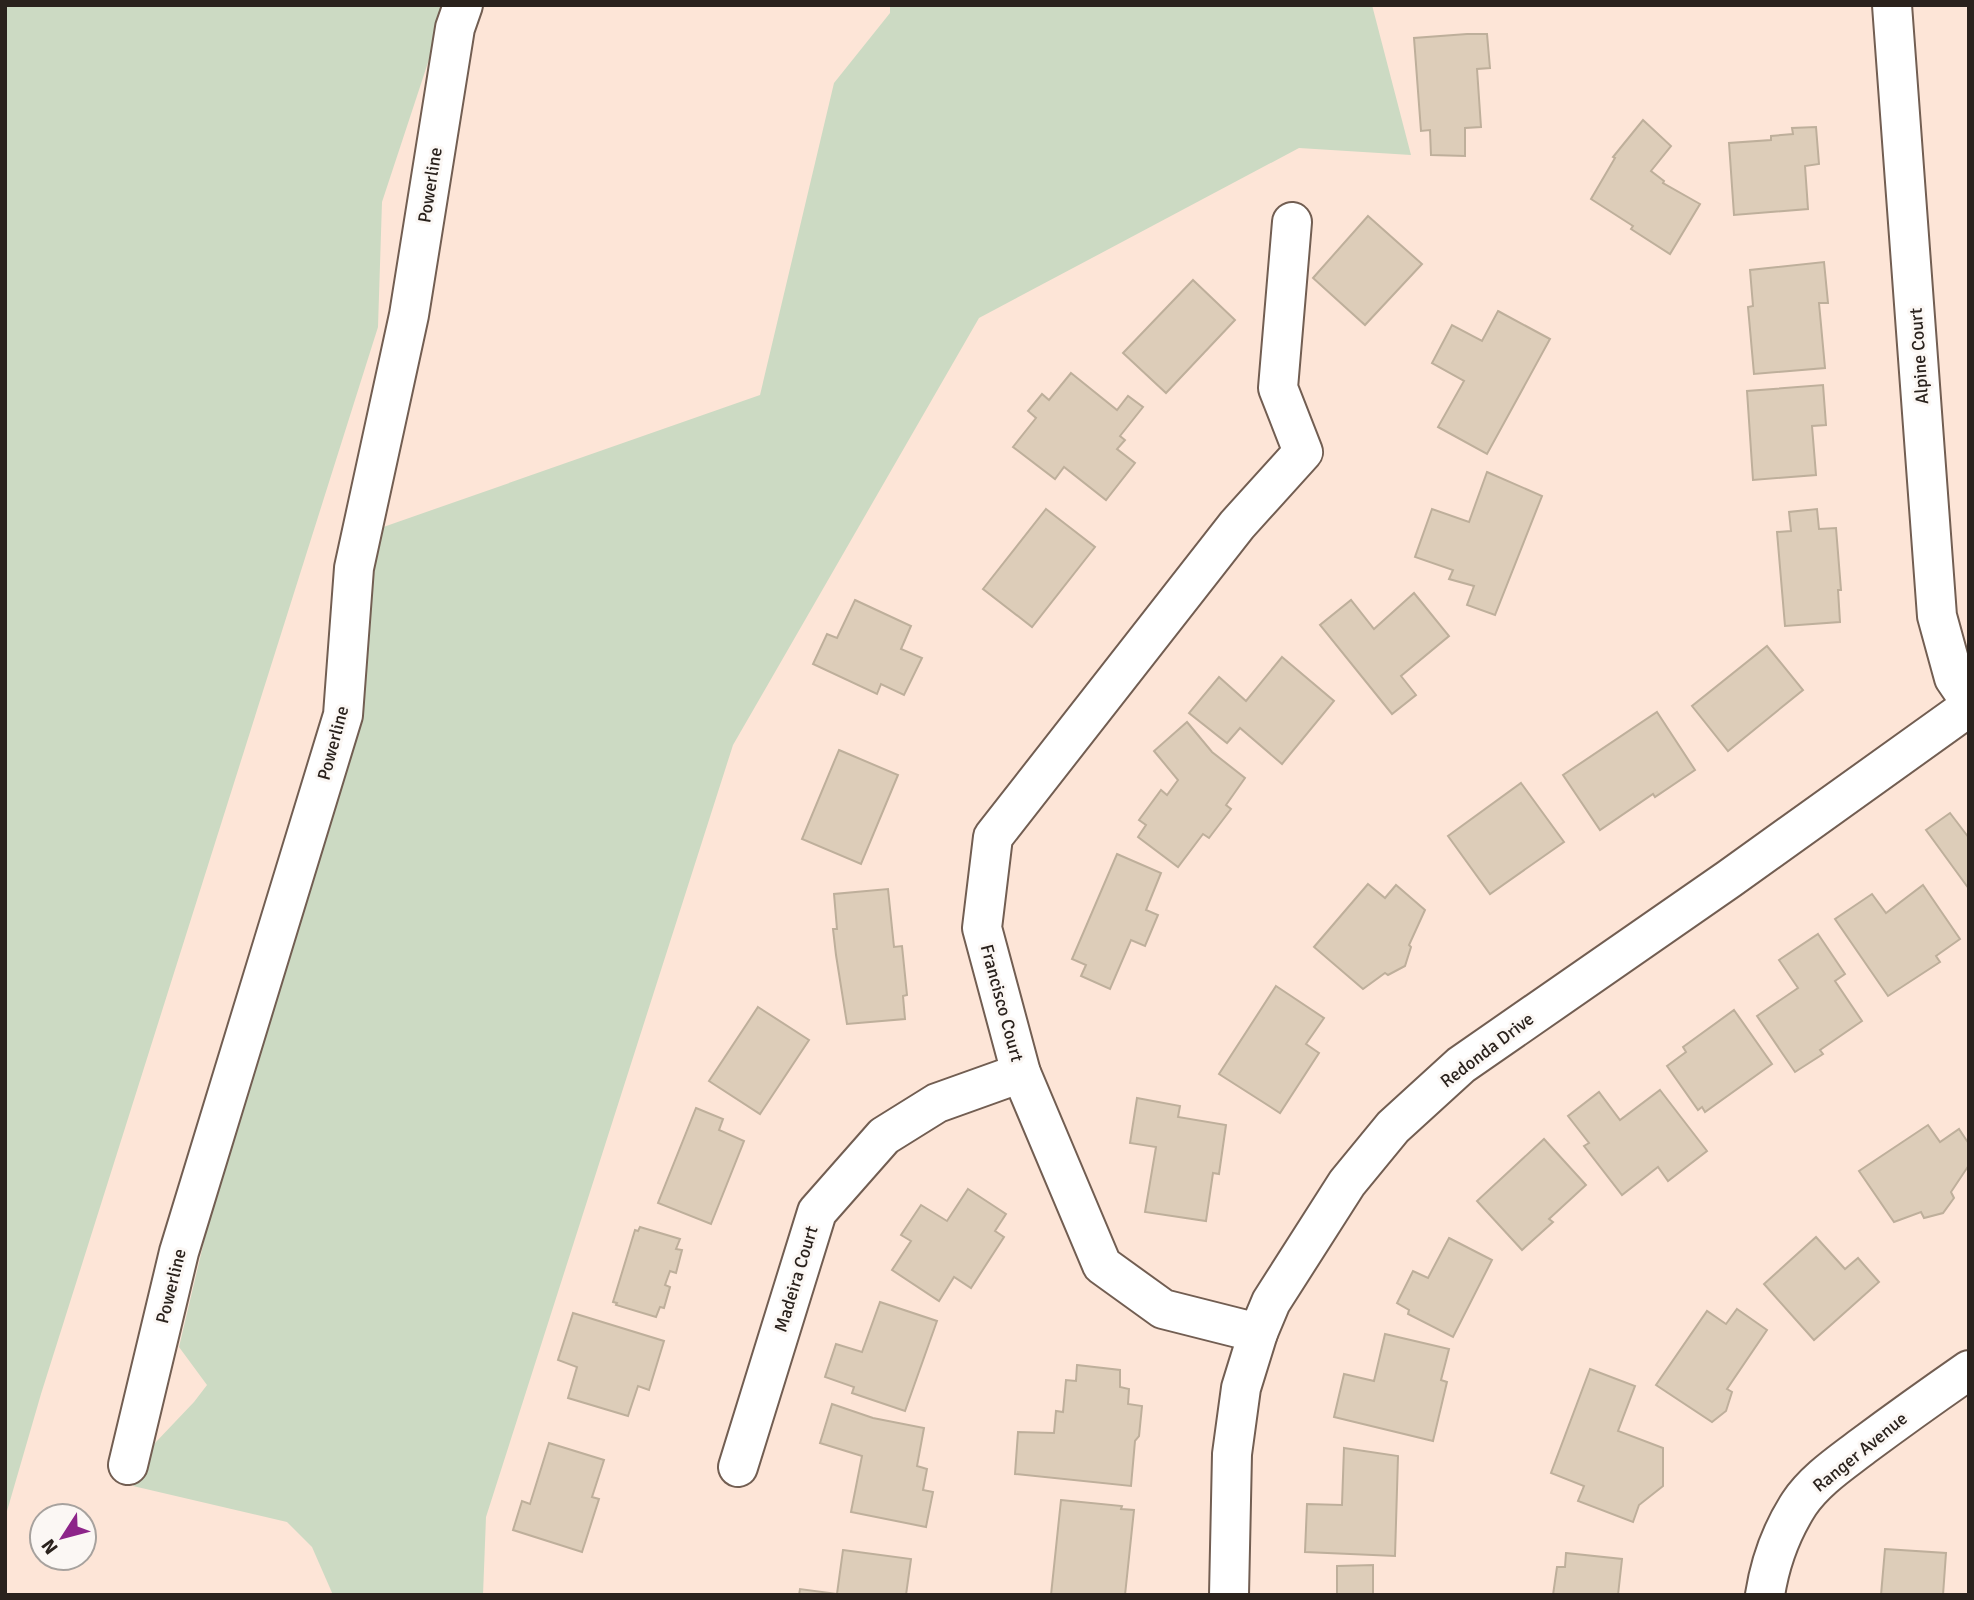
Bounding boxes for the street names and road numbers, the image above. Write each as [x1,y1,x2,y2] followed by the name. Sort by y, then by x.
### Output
[413,146,447,224] street label: Powerline
[1905,307,1933,405] street label: Alpine Court
[313,703,353,783] street label: Powerline
[976,942,1028,1064] street label: Francisco Court
[1436,1008,1538,1092] street label: Redonda Drive
[769,1223,823,1335] street label: Madeira Court
[151,1246,191,1326] street label: Powerline
[1808,1407,1912,1497] street label: Ranger Avenue

